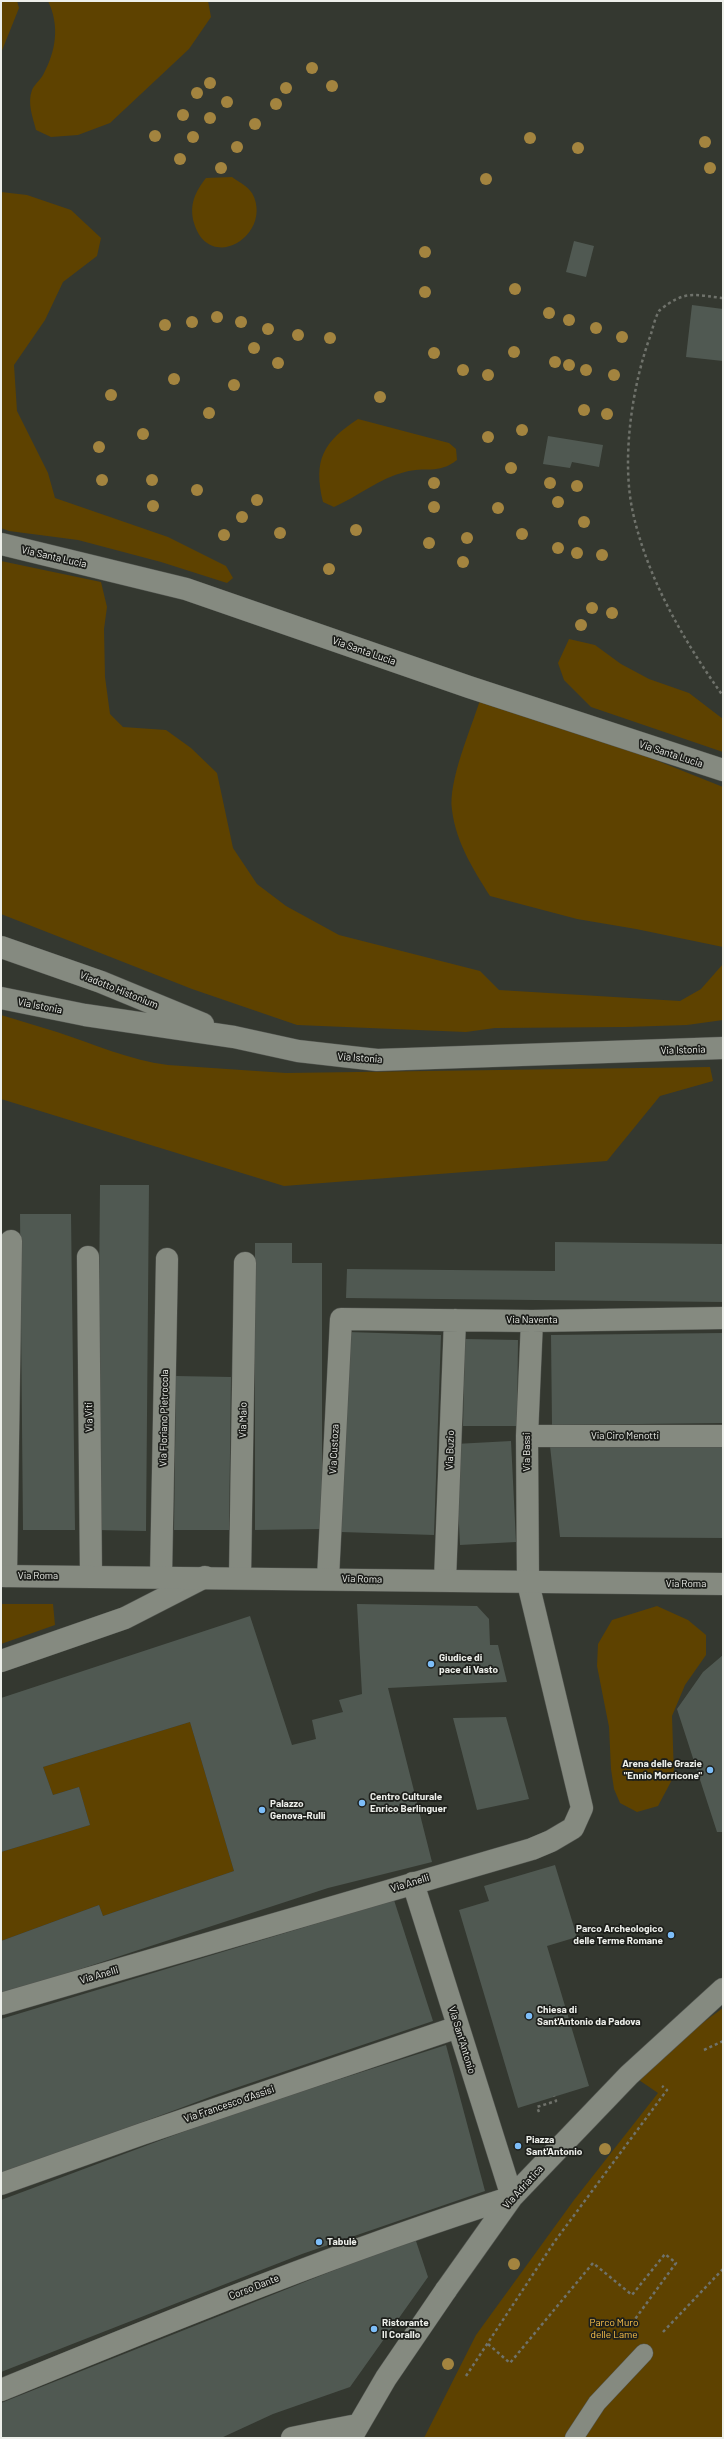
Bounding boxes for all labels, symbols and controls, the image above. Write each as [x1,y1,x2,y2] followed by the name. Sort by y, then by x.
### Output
[20,544,88,570] street label: Via Santa Lucia
[331,634,397,668] street label: Via Santa Lucia
[638,738,704,770] street label: Via Santa Lucia
[78,969,160,1011] street label: Viadotto Histonium
[17,996,63,1016] street label: Via Istonia
[660,1043,706,1057] street label: Via Istonia
[337,1050,383,1066] street label: Via Istonia
[506,1314,558,1326] street label: Via Naventa
[157,1369,171,1467] street label: Via Floriano Pietrocola
[83,1402,95,1432] street label: Via Viti
[237,1402,249,1438] street label: Via Maio
[327,1424,341,1474] street label: Via Custoza
[443,1430,457,1470] street label: Via Buzio
[591,1430,659,1442] street label: Via Ciro Menotti
[521,1433,533,1471] street label: Via Bassi
[18,1570,58,1582] street label: Via Roma
[342,1573,382,1585] street label: Via Roma
[666,1578,706,1590] street label: Via Roma
[439,1652,498,1676] place label: Giudice di pace di Vasto
[426,1659,436,1669] marker: Giudice di pace di Vasto
[622,1758,702,1782] place label: Arena delle Grazie "Ennio Morricone"
[705,1765,715,1775] marker: Arena delle Grazie "Ennio Morricone"
[370,1791,447,1814] place label: Centro Culturale Enrico Berlinguer
[270,1798,326,1822] place label: Palazzo Genova-Rulli
[357,1798,367,1808] marker: Centro Culturale Enrico Berlinguer
[257,1805,267,1815] marker: Palazzo Genova-Rulli
[389,1871,431,1895] street label: Via Anelli
[573,1923,663,1946] place label: Parco Archeologico delle Terme Romane
[666,1930,676,1940] marker: Parco Archeologico delle Terme Romane
[78,1964,120,1986] street label: Via Anelli
[537,2004,641,2028] place label: Chiesa di Sant'Antonio da Padova
[446,2005,478,2075] street label: Via Sant'Antonio
[524,2011,534,2021] marker: Chiesa di Sant'Antonio da Padova
[182,2083,276,2125] street label: Via Francesco d'Assisi
[526,2134,582,2158] place label: Piazza Sant'Antonio
[513,2141,523,2151] marker: Piazza Sant'Antonio
[500,2163,546,2211] street label: Via Adriatica
[327,2236,357,2248] place label: Tabulè
[314,2237,324,2247] marker: Tabulè
[227,2272,281,2302] street label: Corso Dante
[382,2317,429,2340] place label: Ristorante Il Corallo
[590,2317,638,2340] park label: Parco Muro delle Lame
[369,2324,379,2334] marker: Ristorante Il Corallo

